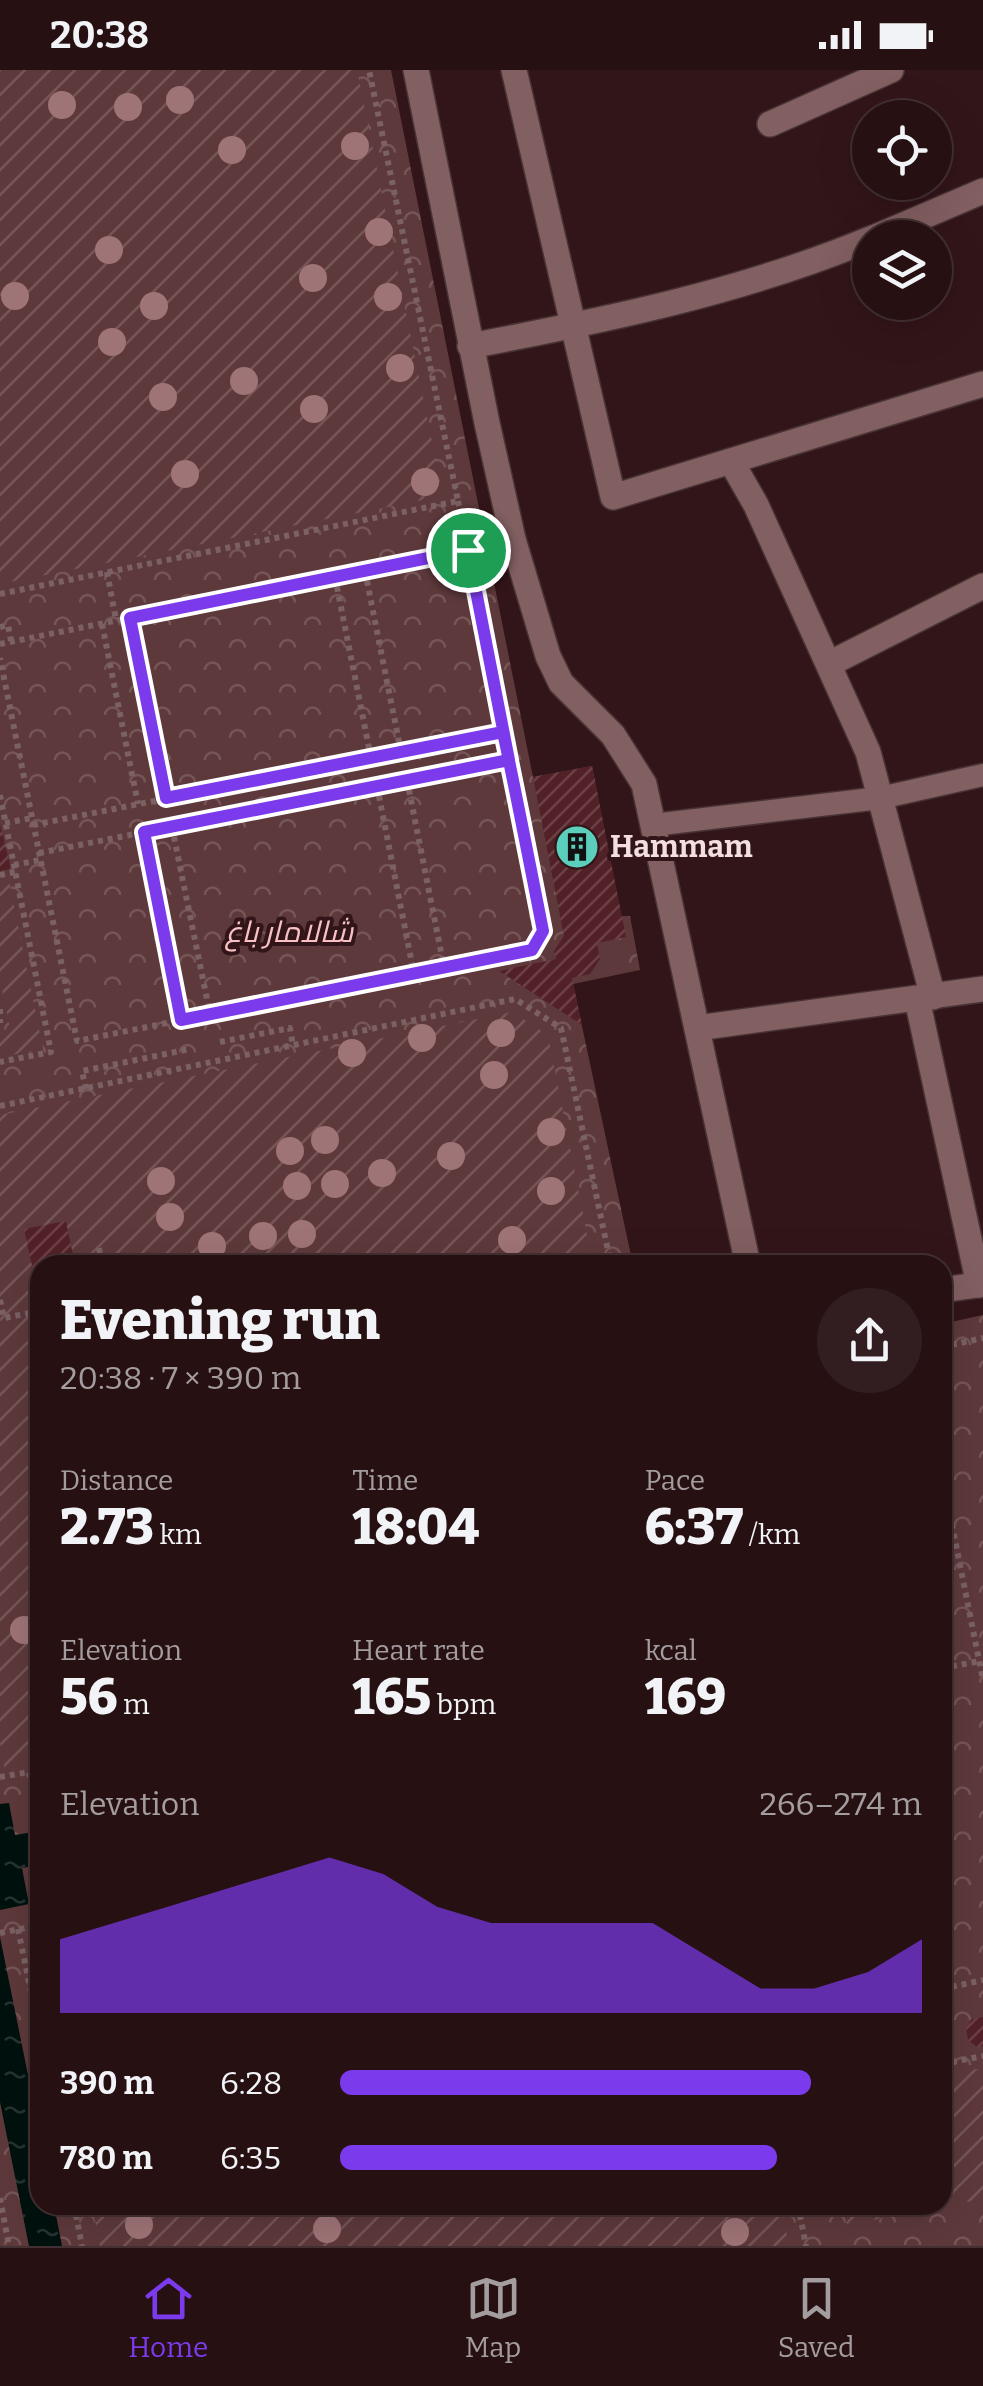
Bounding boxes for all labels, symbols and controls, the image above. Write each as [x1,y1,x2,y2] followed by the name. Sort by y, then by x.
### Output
[50,12,149,58] text: 20:38
[852,100,952,320] map controls
[852,100,952,200] button: locate
[852,220,952,320] button: layers
[426,508,511,593] pin
[441,523,496,578] icon: arrive
[554,824,600,870] building icon: Hammam
[610,829,753,865] place label: Hammam
[224,914,354,952] park label: شالامار باغ
[60,1288,380,1354] text: Evening run
[817,1288,922,1393] button: share
[60,1359,301,1397] text: 20:38 · 7 × 390 m
[60,1464,173,1497] text: Distance
[352,1464,418,1497] text: Time
[645,1464,705,1497] text: Pace
[60,1497,154,1557] text: 2.73
[352,1497,479,1557] text: 18:04
[645,1497,743,1557] text: 6:37
[154,1518,202,1551] text: km
[743,1518,800,1551] text: /km
[60,1634,182,1667] text: Elevation
[352,1634,485,1667] text: Heart rate
[645,1634,697,1667] text: kcal
[60,1667,117,1727] text: 56
[352,1667,431,1727] text: 165
[645,1667,726,1727] text: 169
[117,1688,150,1721] text: m
[431,1688,496,1721] text: bpm
[60,1785,200,1823] text: Elevation
[759,1785,922,1823] text: 266–274 m
[60,2064,154,2102] text: 390 m
[220,2064,282,2102] text: 6:28
[60,2139,153,2177] text: 780 m
[220,2139,281,2177] text: 6:35
[128,2271,208,2364] tab: Home
[465,2271,521,2364] tab: Map
[778,2271,855,2364] tab: Saved

